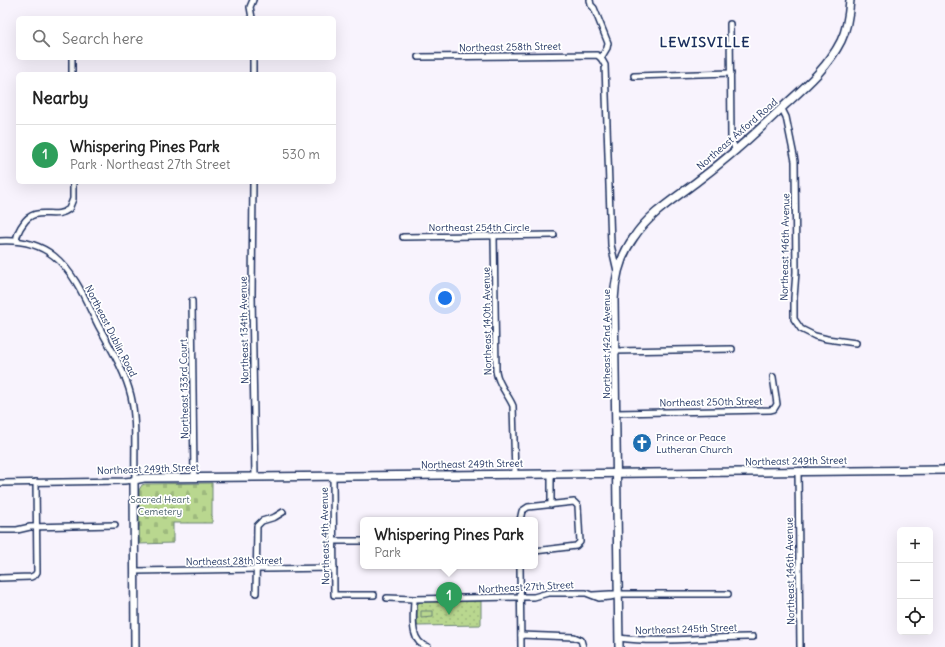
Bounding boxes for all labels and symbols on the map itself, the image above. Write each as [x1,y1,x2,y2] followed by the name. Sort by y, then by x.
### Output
[660,33,750,51] district label: LEWISVILLE
[459,40,562,54] street label: Northeast 258th Street
[694,95,780,173] street label: Northeast Axford Road
[778,193,792,301] street label: Northeast 146th Avenue
[428,221,530,234] street label: Northeast 254th Circle
[480,267,494,375] street label: Northeast 140th Avenue
[237,276,251,384] street label: Northeast 134th Avenue
[82,283,140,379] street label: Northeast Dublin Road
[435,288,455,308] your location
[600,289,613,399] street label: Northeast 142nd Avenue
[177,338,191,439] street label: Northeast 133rd Court
[659,395,763,409] street label: Northeast 250th Street
[656,431,733,456] place label: Prince or Peace Lutheran Church
[631,432,653,454] church icon: Prince or Peace Lutheran Church
[745,454,848,468] street label: Northeast 249th Street
[421,457,524,471] street label: Northeast 249th Street
[97,461,200,477] street label: Northeast 249th Street
[318,487,332,585] street label: Northeast 4th Avenue
[130,493,190,518] park label: Sacred Heart Cemetery
[783,517,797,625] street label: Northeast 146th Avenue
[186,554,283,568] street label: Northeast 28th Street
[478,578,575,596] street label: Northeast 27th Street
[436,582,462,615] pin: 1
[635,621,738,637] street label: Northeast 245th Street

